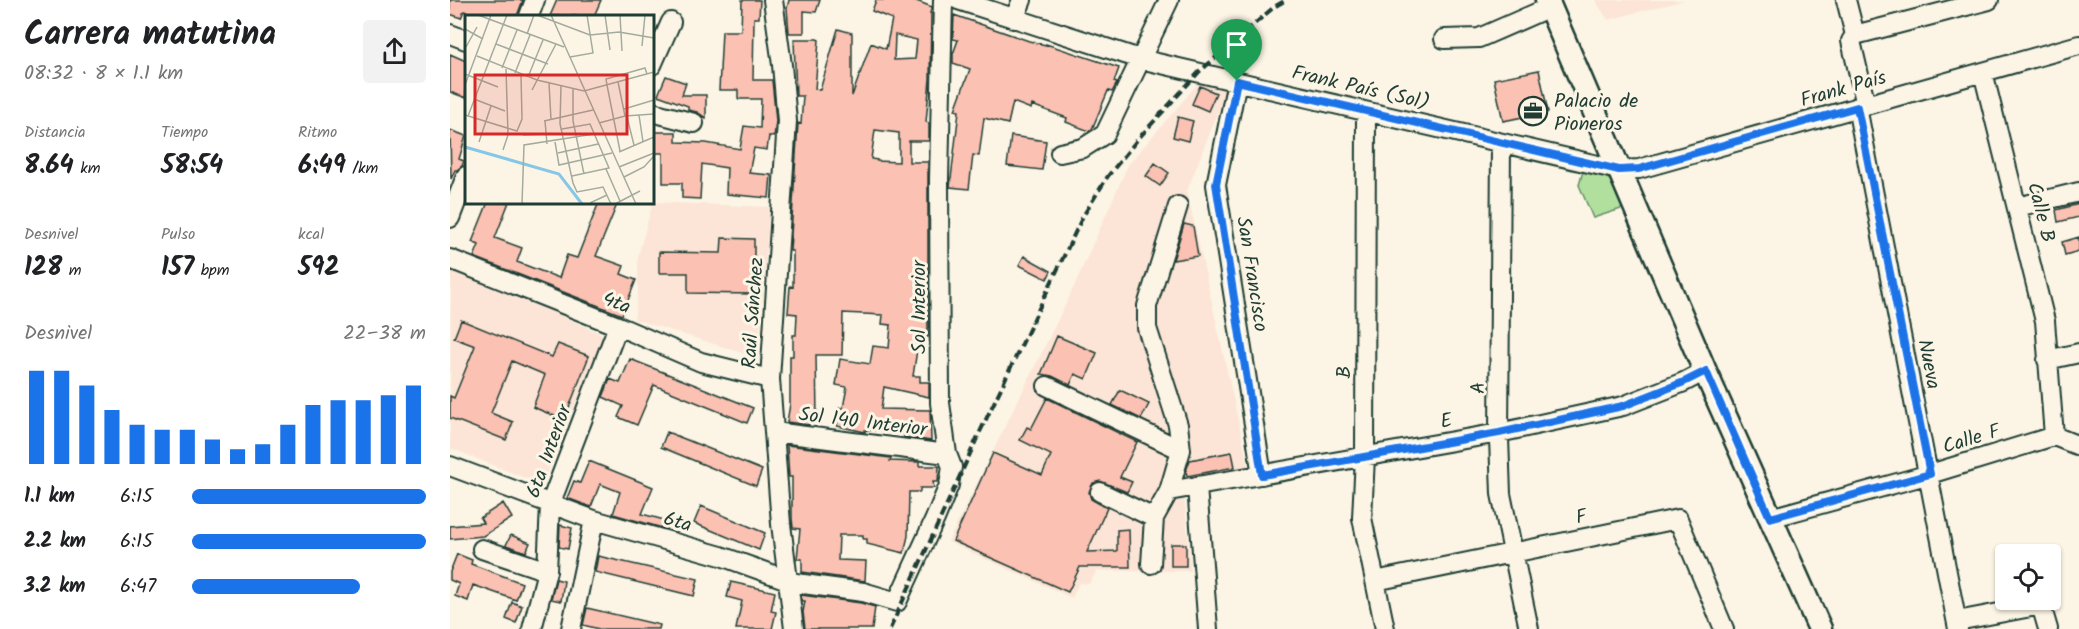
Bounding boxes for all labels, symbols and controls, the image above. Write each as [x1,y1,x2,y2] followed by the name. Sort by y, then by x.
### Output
[24,9,276,62] text: Carrera matutina
[465,15,654,204] inset map
[1211,19,1262,81] pin
[363,20,426,83] button: share
[1220,28,1253,61] icon: arrive
[24,58,183,90] text: 08:32 · 8 × 1.1 km
[1289,58,1433,120] street label: Frank País (Sol)
[1797,62,1891,117] street label: Frank País
[1554,86,1638,141] place label: Palacio de Pioneros
[1517,95,1549,127] office icon: Palacio de Pioneros
[24,120,86,145] text: Distancia
[161,120,208,145] text: Tiempo
[298,120,337,145] text: Ritmo
[24,145,74,187] text: 8.64
[161,145,223,187] text: 58:54
[298,145,346,187] text: 6:49
[74,156,100,181] text: km
[346,156,378,181] text: /km
[2017,179,2063,246] street label: Calle B
[1226,215,1276,334] street label: San Francisco
[24,222,79,247] text: Desnivel
[161,222,195,247] text: Pulso
[298,222,324,247] text: kcal
[24,247,62,289] text: 128
[161,247,194,289] text: 157
[298,247,339,289] text: 592
[734,256,774,370] street label: Raúl Sánchez
[62,258,82,283] text: m
[194,258,229,283] text: bpm
[904,259,936,354] street label: Sol Interior
[597,284,635,324] street label: 4ta
[24,318,92,350] text: Desnivel
[343,318,426,350] text: 22–38 m
[1908,337,1949,392] street label: Nueva
[1329,366,1361,378] street label: B
[1463,382,1495,394] street label: A
[518,399,582,503] street label: 6ta Interior
[797,399,930,447] street label: Sol 140 Interior
[1438,405,1456,439] street label: E
[1939,416,2006,464] street label: Calle F
[24,481,75,513] text: 1.1 km
[120,481,153,513] text: 6:15
[1573,501,1591,535] street label: F
[659,504,695,542] street label: 6ta
[24,526,86,558] text: 2.2 km
[120,526,153,558] text: 6:15
[1995,544,2061,610] map controls
[1995,544,2061,610] button: locate
[24,571,85,603] text: 3.2 km
[120,571,156,603] text: 6:47

